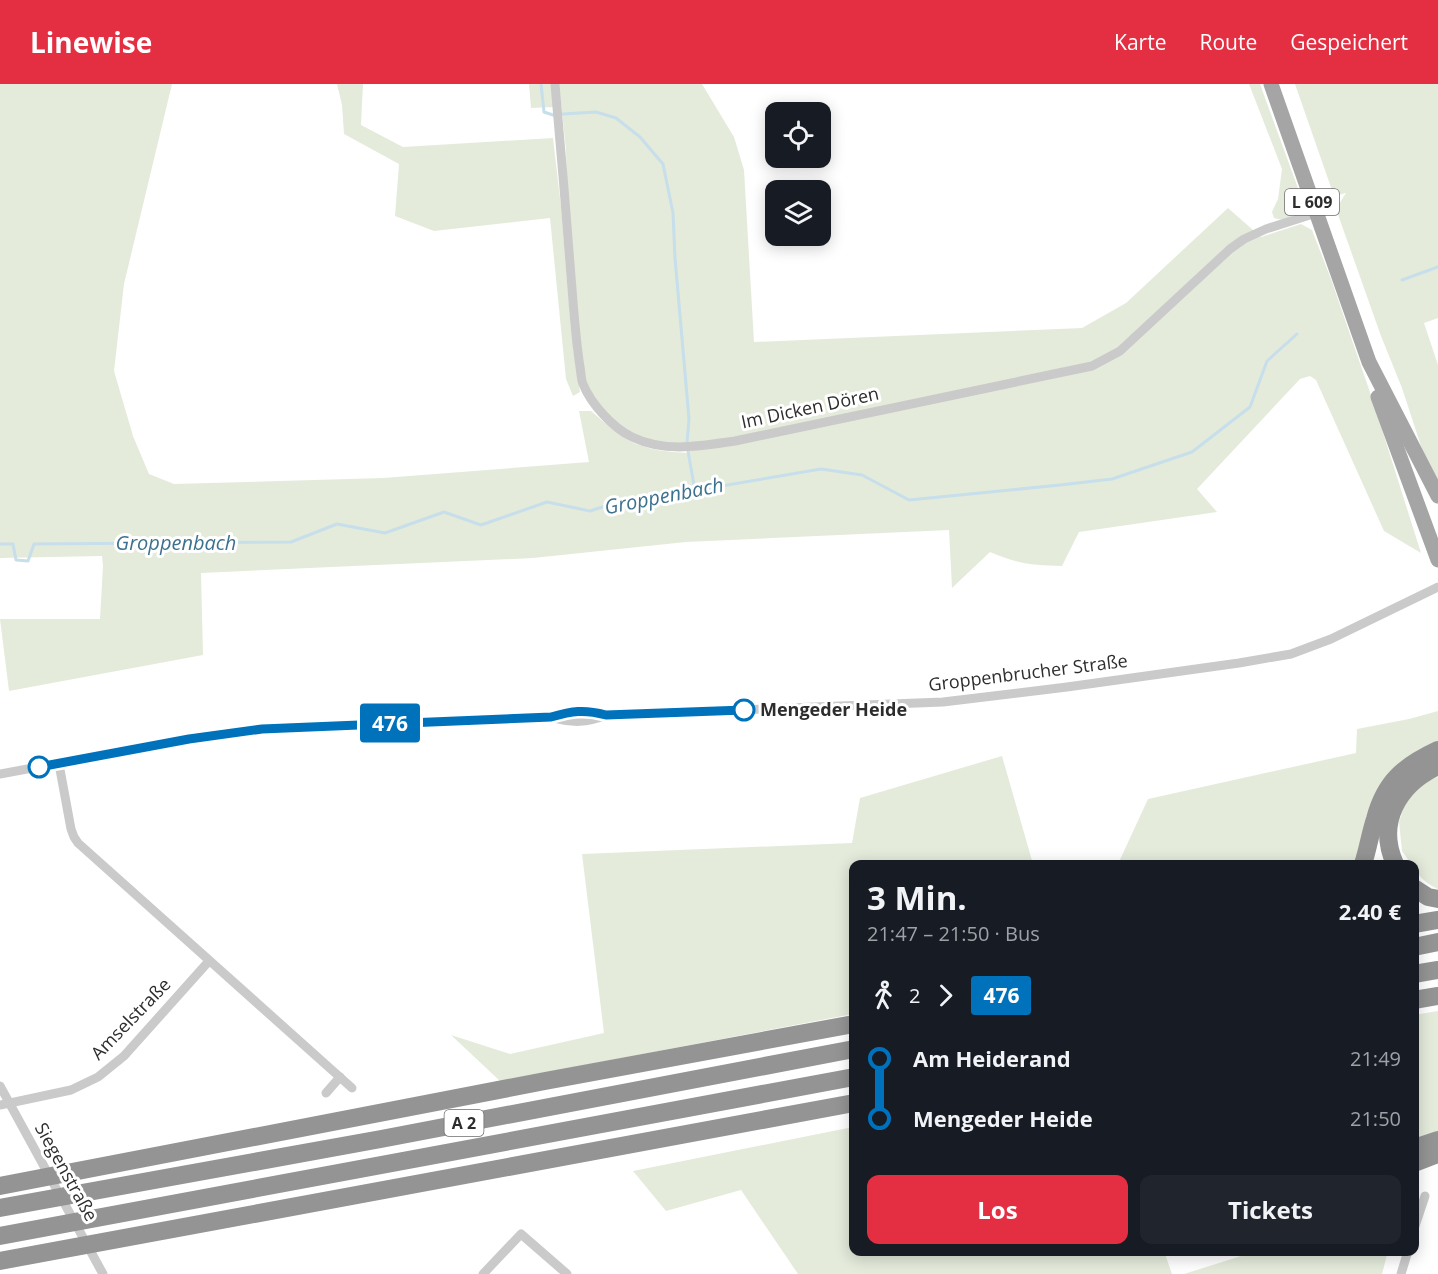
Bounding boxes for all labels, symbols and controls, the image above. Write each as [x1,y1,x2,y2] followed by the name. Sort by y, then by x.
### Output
[30,23,152,61] text: Linewise
[1114,28,1166,56] text: Karte
[1199,28,1257,56] text: Route
[1290,28,1408,56] text: Gespeichert
[765,102,831,246] map controls
[765,102,831,168] button: locate
[765,180,831,246] button: layers
[1285,189,1339,215] road number: L 609
[739,381,881,433] street label: Im Dicken Dören
[602,471,726,520] water label: Groppenbach
[116,529,236,556] water label: Groppenbach
[927,648,1129,696] street label: Groppenbrucher Straße
[760,697,907,721] place label: Mengeder Heide
[733,699,755,721] marker: Mengeder Heide
[356,704,424,742] line badge: 476
[372,709,408,737] text: 476
[28,756,50,778] unlabelled marker
[867,875,967,920] text: 3 Min.
[1339,896,1401,926] text: 2.40 €
[867,920,1040,947] text: 21:47 – 21:50 · Bus
[85,972,175,1064] street label: Amselstraße
[867,979,900,1012] icon: walk
[929,979,962,1012] icon: forward
[983,981,1019,1009] text: 476
[909,982,920,1009] text: 2
[913,1043,1071,1073] text: Am Heiderand
[1350,1045,1401,1072] text: 21:49
[913,1103,1093,1133] text: Mengeder Heide
[1350,1105,1401,1132] text: 21:50
[444,1110,484,1136] road number: A 2
[30,1118,104,1225] street label: Siegenstraße
[867,1175,1128,1244] button: Los
[1140,1175,1401,1244] button: Tickets

